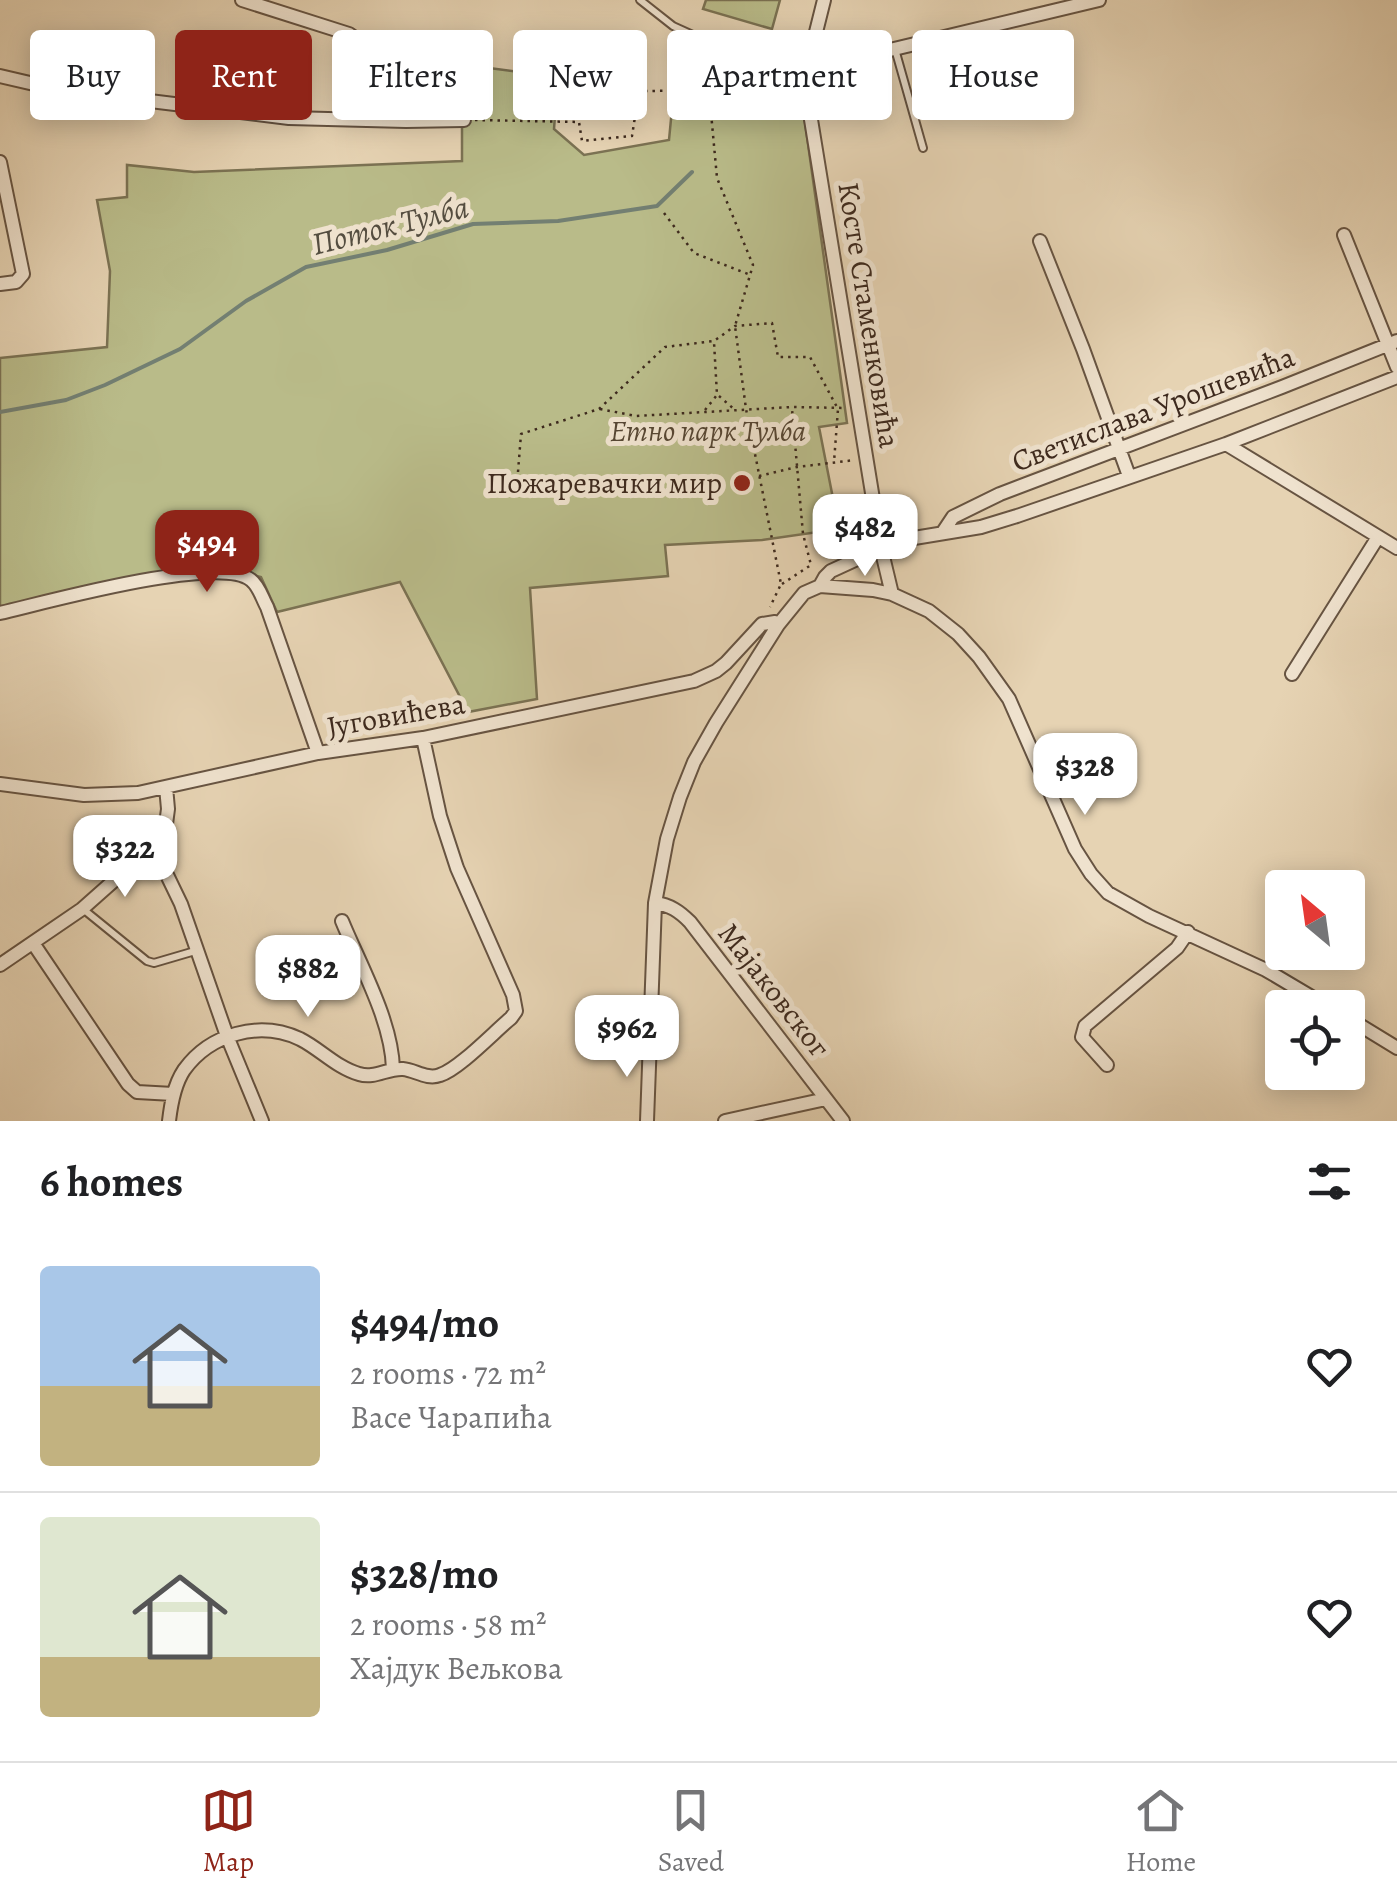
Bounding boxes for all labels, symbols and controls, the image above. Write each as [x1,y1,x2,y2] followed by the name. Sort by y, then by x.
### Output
[30,30,155,120] chip: Buy
[175,30,312,120] chip: Rent
[332,30,493,120] chip: Filters
[513,30,647,120] chip: New
[667,30,892,120] chip: Apartment
[912,30,1074,120] chip: House
[828,179,910,451] street label: Косте Стаменковића
[307,184,473,266] water label: Поток Тулба
[1006,337,1300,481] street label: Светислава Урошевића
[610,411,806,451] park label: Етно парк Тулба
[486,463,722,503] place label: Пожаревачки мир
[731,472,753,494] marker: Пожаревачки мир
[806,494,924,579] pin: $482
[835,504,895,548] text: $482
[148,510,266,595] pin: $494
[177,520,237,564] text: $494
[324,683,468,747] street label: Југовићева
[1026,733,1144,818] pin: $328
[1055,743,1115,787] text: $328
[66,815,184,900] pin: $322
[95,825,155,869] text: $322
[1265,870,1365,970] north arrow
[1265,870,1365,1090] map controls
[709,915,839,1066] street label: Мајаковског
[249,935,367,1020] pin: $882
[277,945,339,989] text: $882
[1265,990,1365,1090] button: locate
[568,995,686,1080] pin: $962
[597,1005,657,1049] text: $962
[40,1153,183,1210] text: 6 homes
[1302,1154,1357,1209] icon: filters
[350,1294,499,1351] text: $494/mo
[120,1306,240,1426] icon: home
[1302,1339,1357,1394] icon: heart
[350,1351,546,1395] text: 2 rooms · 72 m²
[350,1395,552,1439] text: Васе Чарапића
[350,1545,499,1602] text: $328/mo
[120,1557,240,1677] icon: home
[1302,1590,1357,1645] icon: heart
[350,1602,547,1646] text: 2 rooms · 58 m²
[350,1646,563,1690] text: Хајдук Вељкова
[201,1783,256,1881] tab: Map
[658,1783,724,1881] tab: Saved
[1126,1783,1196,1881] tab: Home

